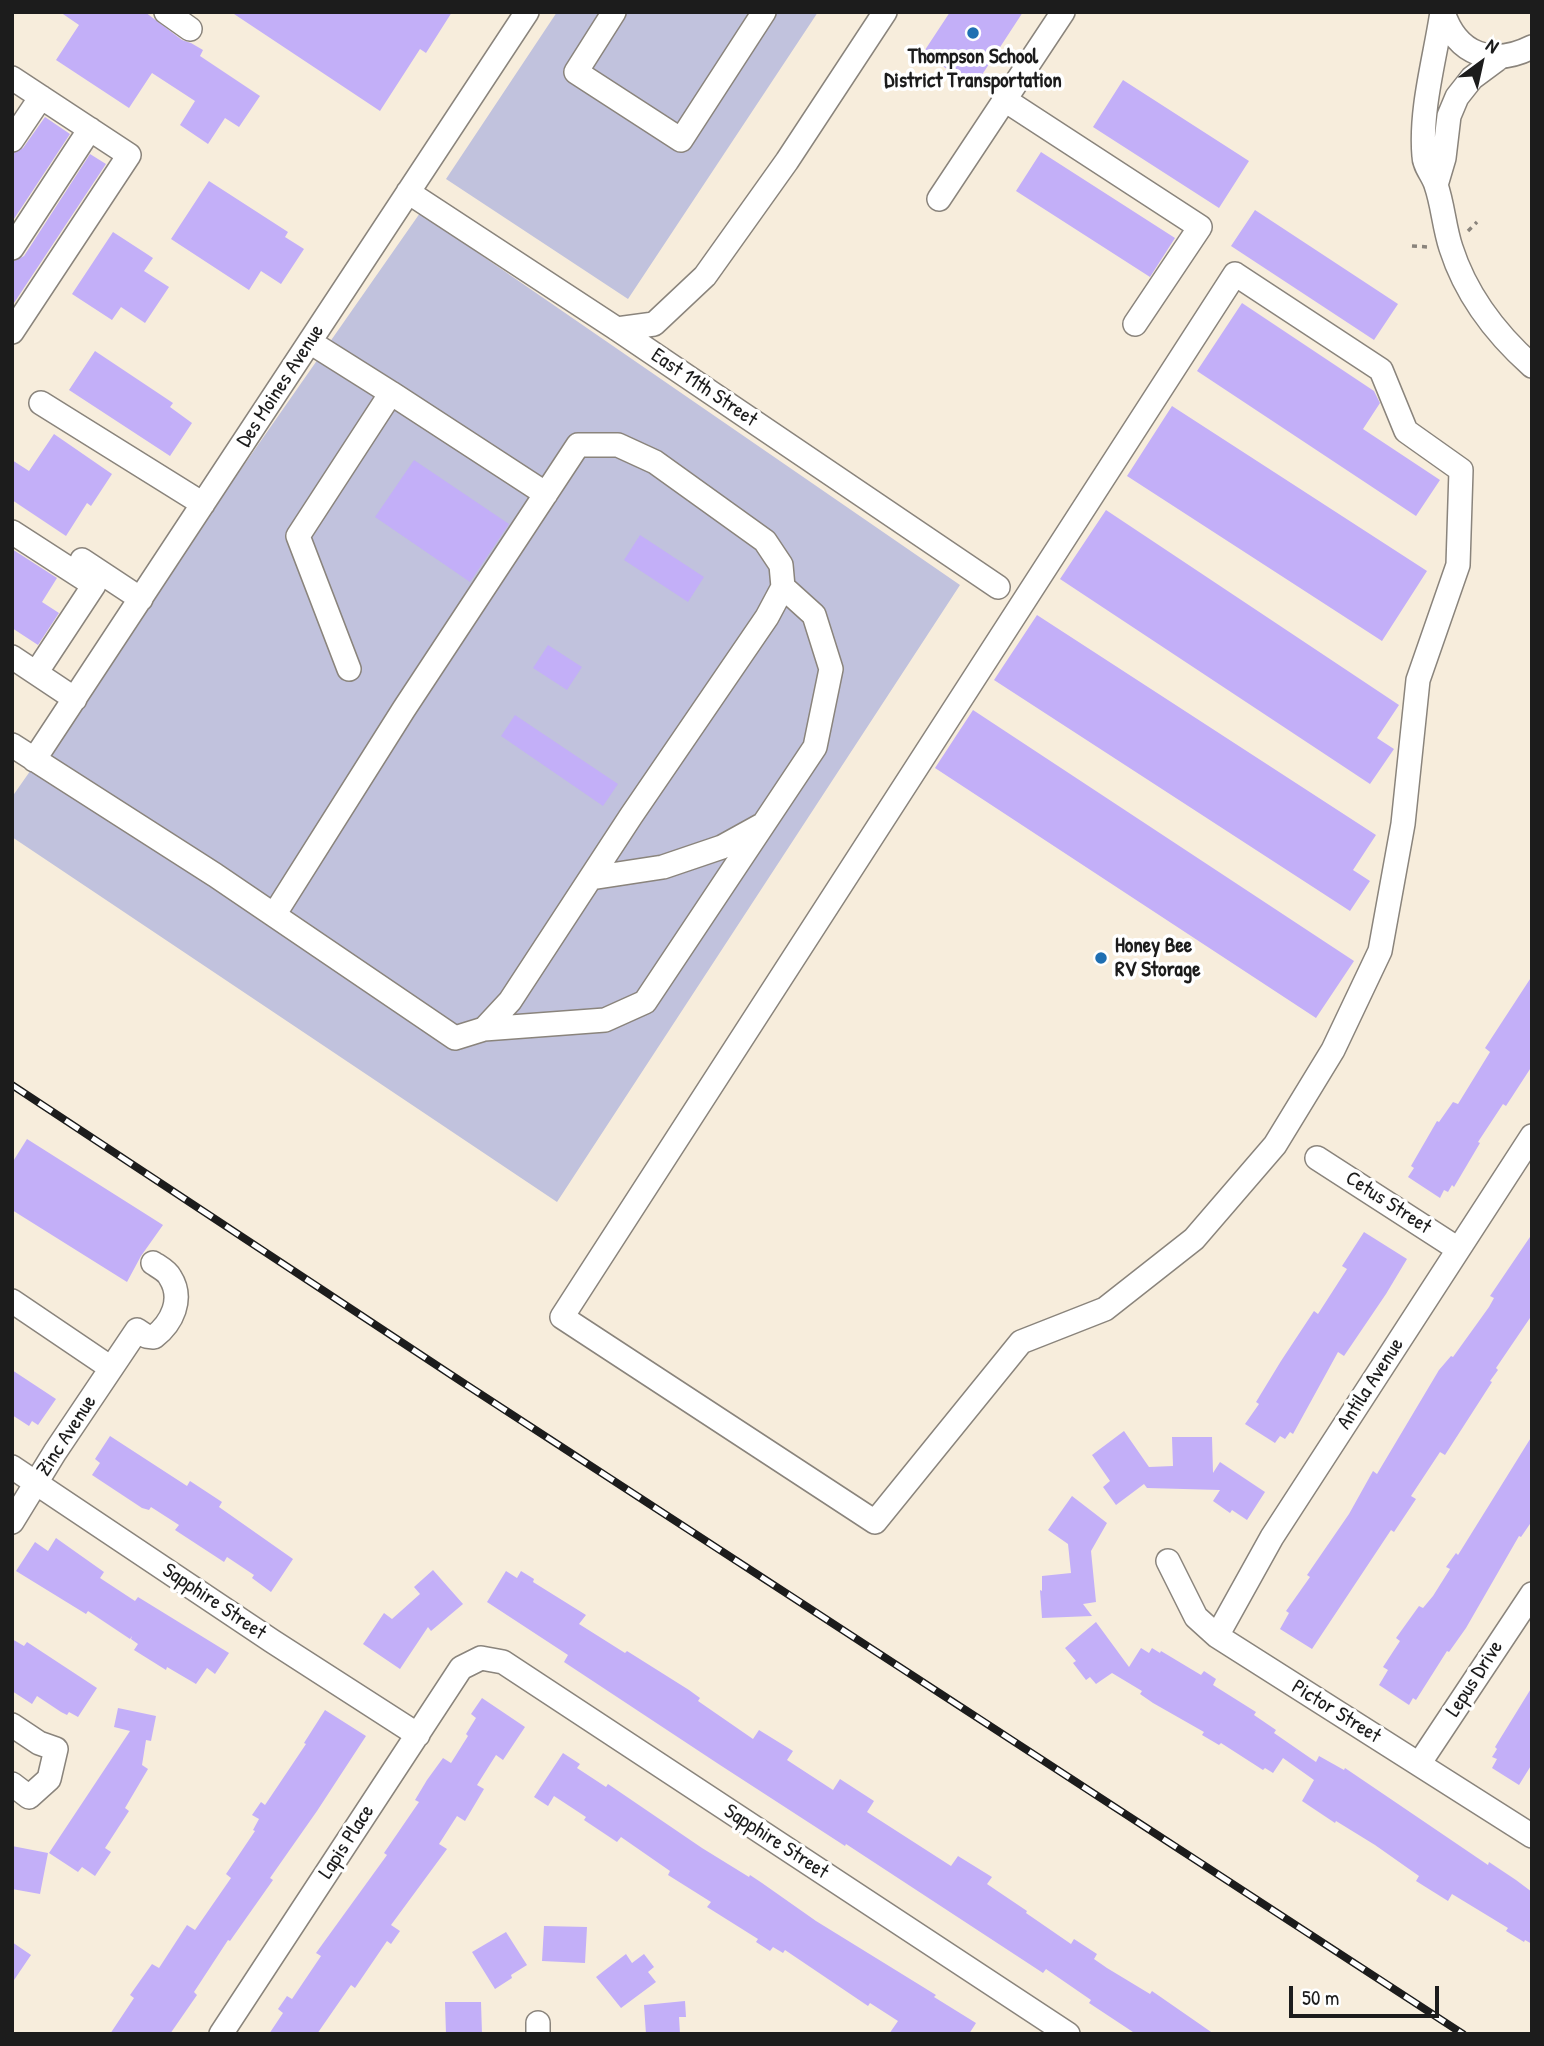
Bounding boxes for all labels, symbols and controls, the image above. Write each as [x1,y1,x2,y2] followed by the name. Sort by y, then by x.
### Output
[965,25,981,41] marker: Thompson School District Transportation
[1446,28,1516,98] north arrow
[1481,32,1504,59] text: N
[884,44,1062,94] place label: Thompson School District Transportation
[232,320,330,452] street label: Des Moines Avenue
[646,343,762,433] street label: East 11th Street
[1115,933,1201,983] place label: Honey Bee RV Storage
[1093,950,1109,966] marker: Honey Bee RV Storage
[1340,1166,1436,1240] street label: Cetus Street
[1332,1334,1410,1434] street label: Antila Avenue
[32,1391,102,1481] street label: Zinc Avenue
[157,1558,271,1646] street label: Sapphire Street
[1441,1636,1509,1722] street label: Lepus Drive
[1287,1675,1385,1749] street label: Pictor Street
[719,1799,833,1885] street label: Sapphire Street
[314,1800,380,1884] street label: Lapis Place
[1292,1972,1442,2016] scale bar
[1302,1983,1339,2012] text: 50 m

